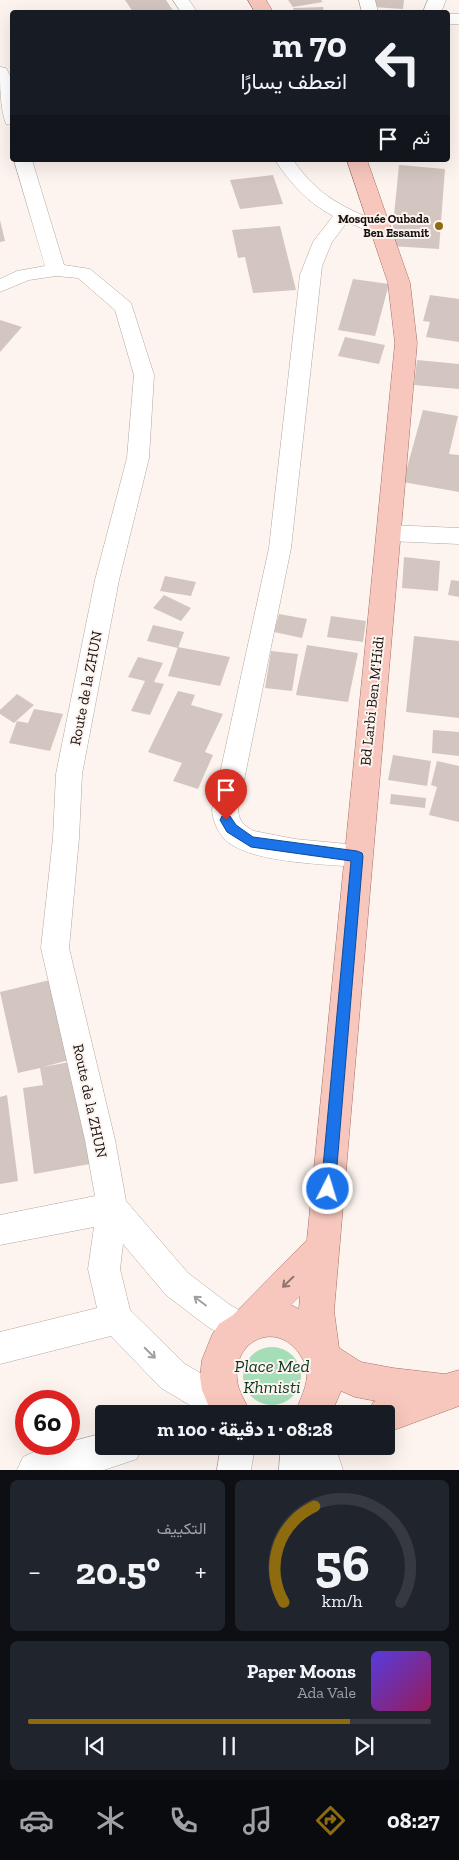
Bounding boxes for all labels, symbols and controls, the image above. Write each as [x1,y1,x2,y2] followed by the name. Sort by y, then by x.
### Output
[272,24,347,66] text: 70 m
[365,30,430,95] icon: left
[240,68,347,95] text: انعطف يسارًا
[374,125,402,153] icon: arrive
[412,126,430,149] text: ثم
[338,212,429,240] place label: Mosquée Oubada Ben Essamit
[433,220,445,232] marker: Mosquée Oubada Ben Essamit
[66,629,106,747] street label: Route de la ZHUN
[356,635,388,767] street label: Bd Larbi Ben M'Hidi
[205,769,247,820] pin
[212,776,240,804] icon: arrive
[69,1042,111,1160] street label: Route de la ZHUN
[301,1162,353,1214] position arrow
[281,1276,294,1288] one-way arrow
[194,1296,207,1307] one-way arrow
[144,1347,156,1359] one-way arrow
[234,1355,310,1398] park label: Place Med Khmisti
[15,1390,80,1455] speed limit sign: 60
[157,1418,333,1441] text: 08:28 · 1 دقيقة · 100 m
[157,1519,207,1538] text: التكييف
[314,1532,369,1594] text: 56
[76,1548,160,1594] text: 20.5°
[28,1555,41,1588] text: −
[195,1555,207,1588] text: +
[321,1590,362,1612] text: km/h
[247,1660,356,1683] text: Paper Moons
[297,1683,356,1702] text: Ada Vale
[81,1732,109,1760] icon: previous
[215,1732,243,1760] icon: pause
[350,1732,378,1760] icon: next
[19,1803,54,1838] icon: car
[93,1803,128,1838] icon: climate
[166,1803,201,1838] icon: phone
[240,1803,275,1838] icon: music
[313,1803,348,1838] icon: directions
[387,1807,440,1834] text: 08:27

